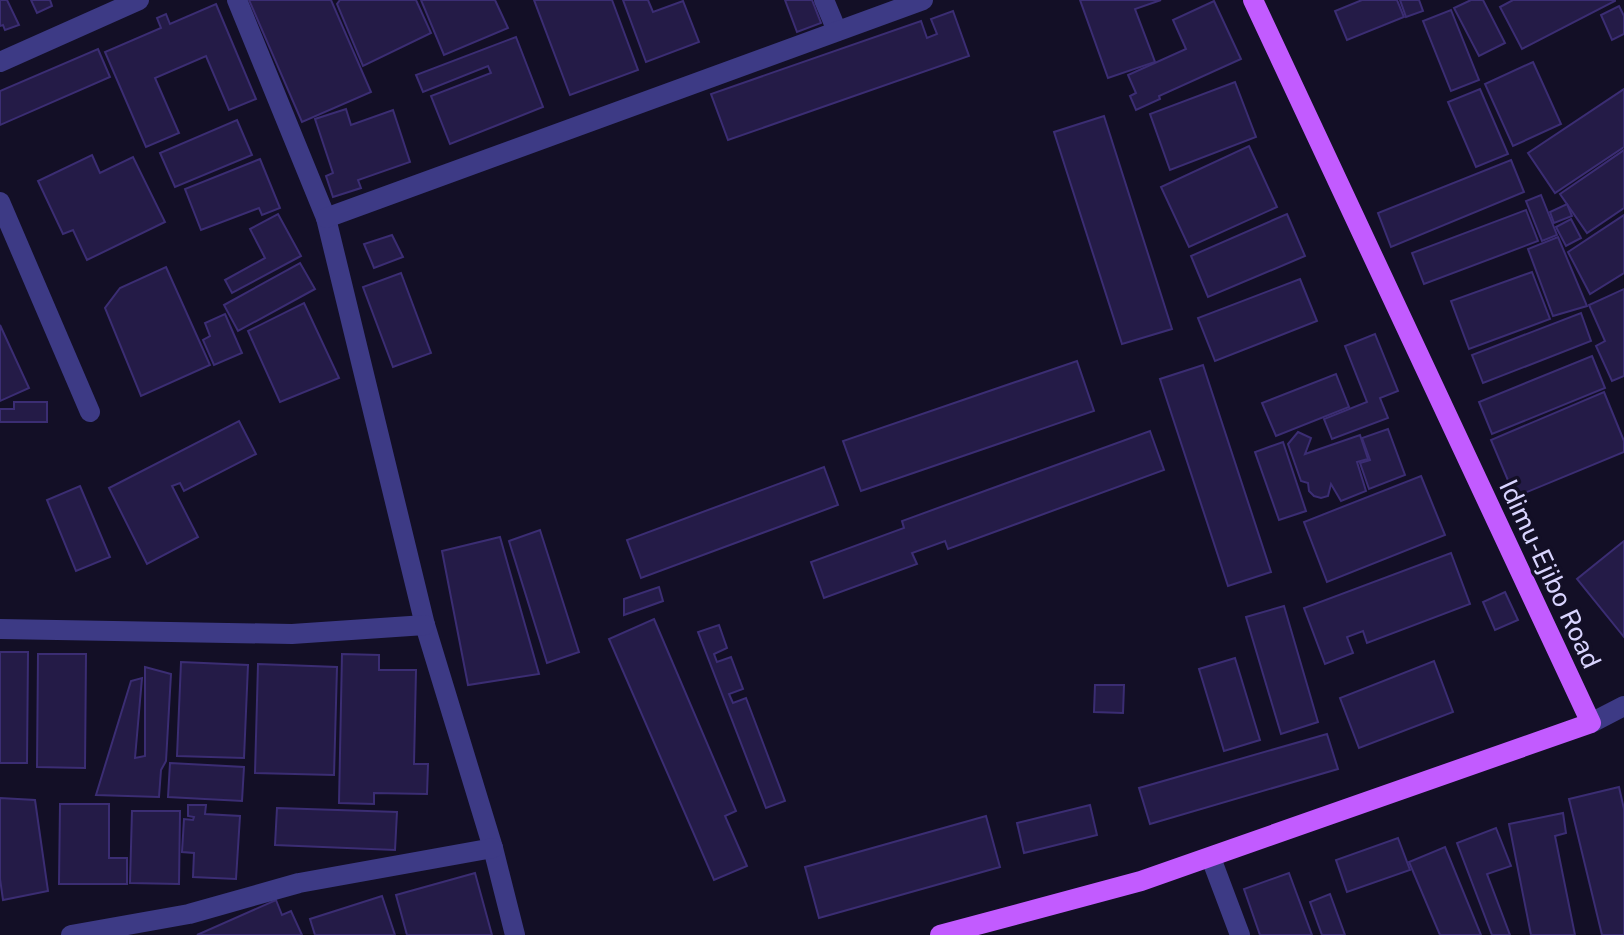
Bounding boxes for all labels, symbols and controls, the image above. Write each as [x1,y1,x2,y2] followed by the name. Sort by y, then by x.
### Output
[1493,475,1608,673] street label: Idimu-Ejibo Road

